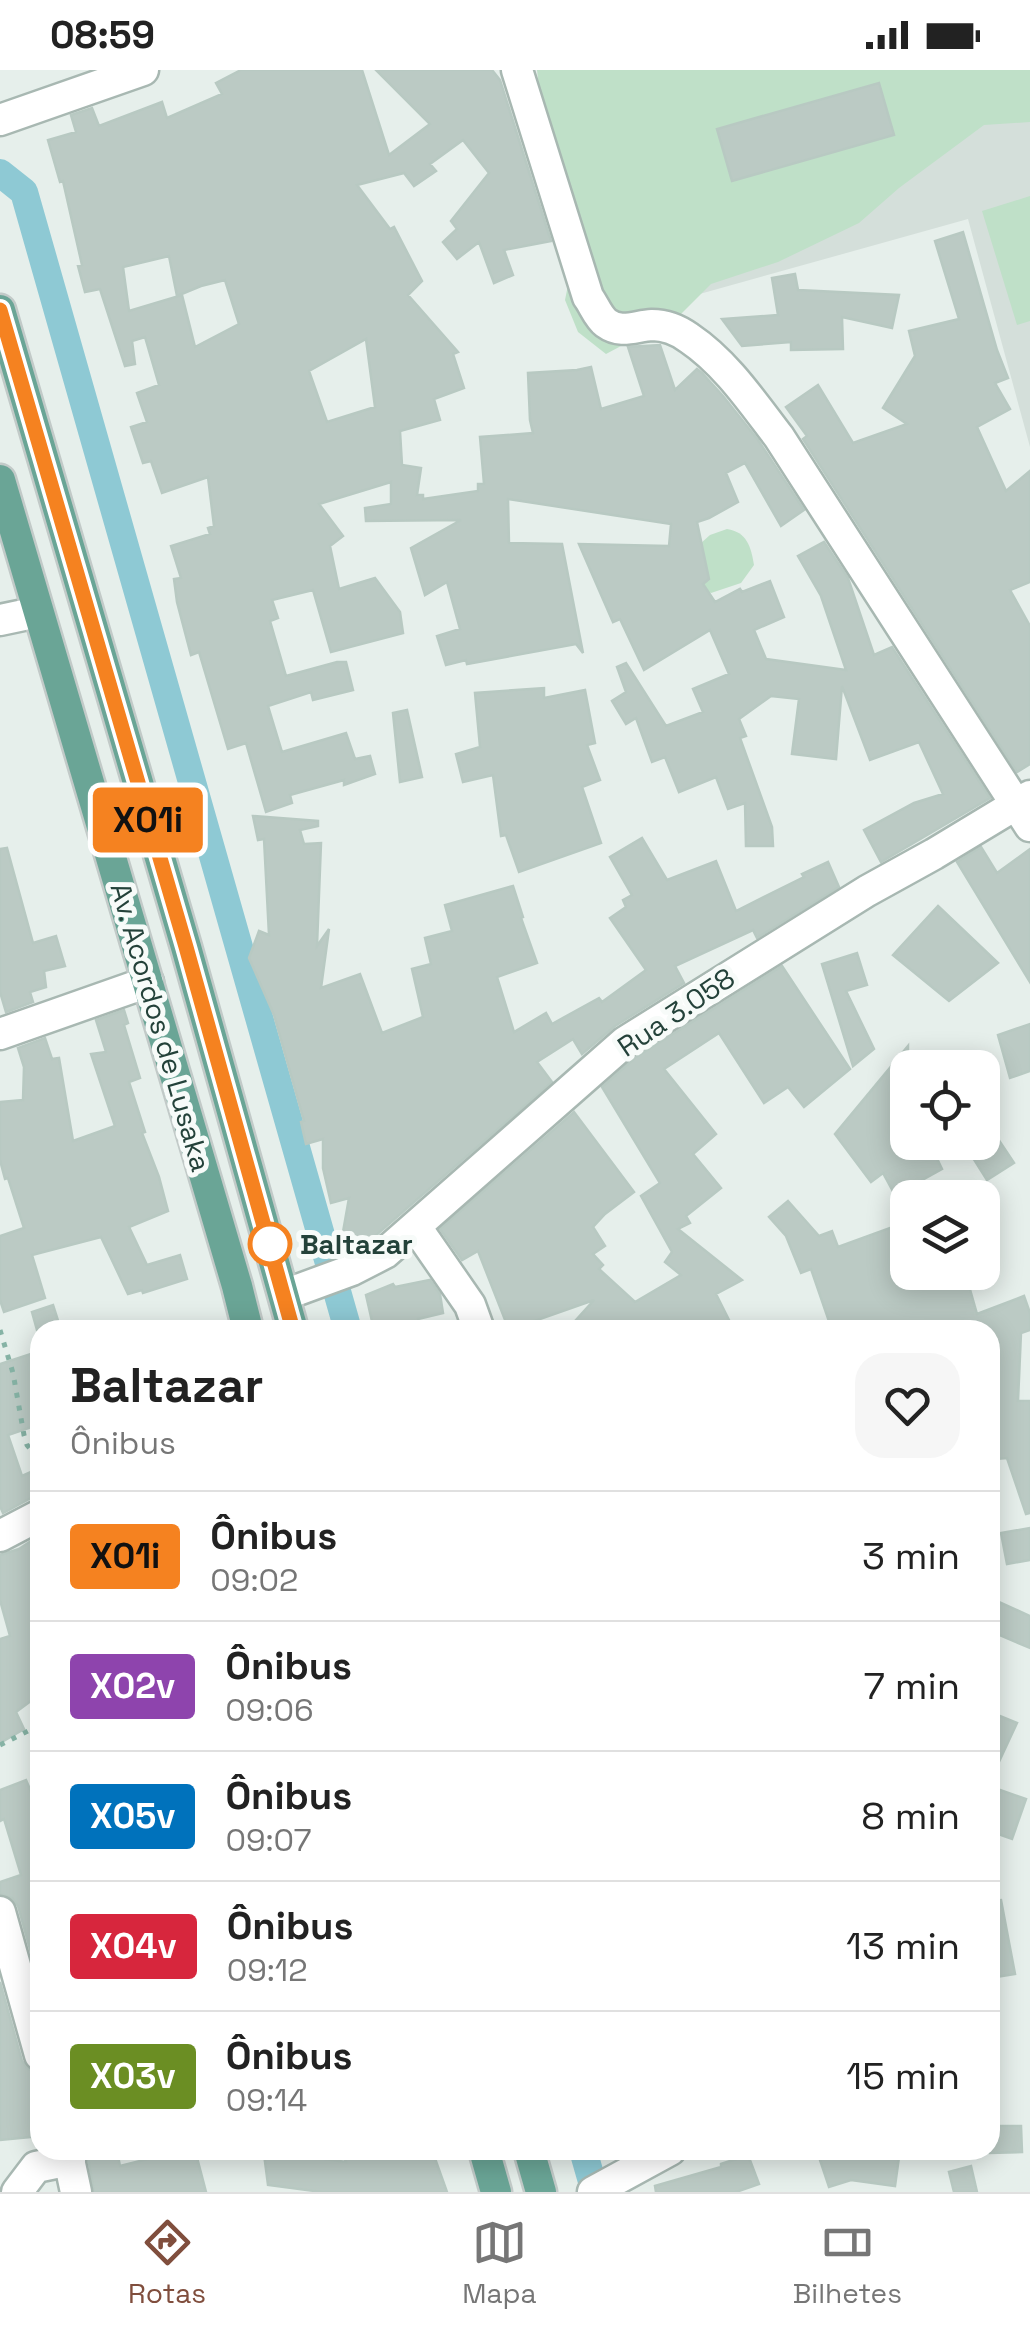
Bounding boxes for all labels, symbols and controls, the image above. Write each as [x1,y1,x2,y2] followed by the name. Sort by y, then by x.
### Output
[50,11,155,59] text: 08:59
[78,788,218,852] line badge: X01i
[113,798,183,842] text: X01i
[103,878,219,1176] street label: Av. Acordos de Lusaka
[610,960,742,1064] street label: Rua 3.058
[890,1050,1000,1290] map controls
[890,1050,1000,1160] button: locate
[890,1180,1000,1290] button: layers
[249,1223,291,1265] marker: Baltazar
[300,1226,413,1262] place label: Baltazar
[855,1353,960,1458] button: heart
[70,1355,264,1416] text: Baltazar
[70,1423,176,1463] text: Ônibus
[210,1512,337,1560] text: Ônibus
[862,1532,960,1580] text: 3 min
[90,1534,160,1578] text: X01i
[210,1560,298,1600] text: 09:02
[225,1642,352,1690] text: Ônibus
[864,1662,960,1710] text: 7 min
[90,1664,175,1708] text: X02v
[225,1690,314,1730] text: 09:06
[225,1772,352,1820] text: Ônibus
[861,1792,960,1840] text: 8 min
[90,1794,175,1838] text: X05v
[225,1820,312,1860] text: 09:07
[227,1902,353,1950] text: Ônibus
[846,1922,960,1970] text: 13 min
[90,1924,177,1968] text: X04v
[227,1950,308,1990] text: 09:12
[226,2032,352,2080] text: Ônibus
[846,2052,960,2100] text: 15 min
[90,2054,176,2098] text: X03v
[226,2080,307,2120] text: 09:14
[128,2215,206,2311] tab: Rotas
[462,2215,537,2311] tab: Mapa
[793,2215,902,2311] tab: Bilhetes

